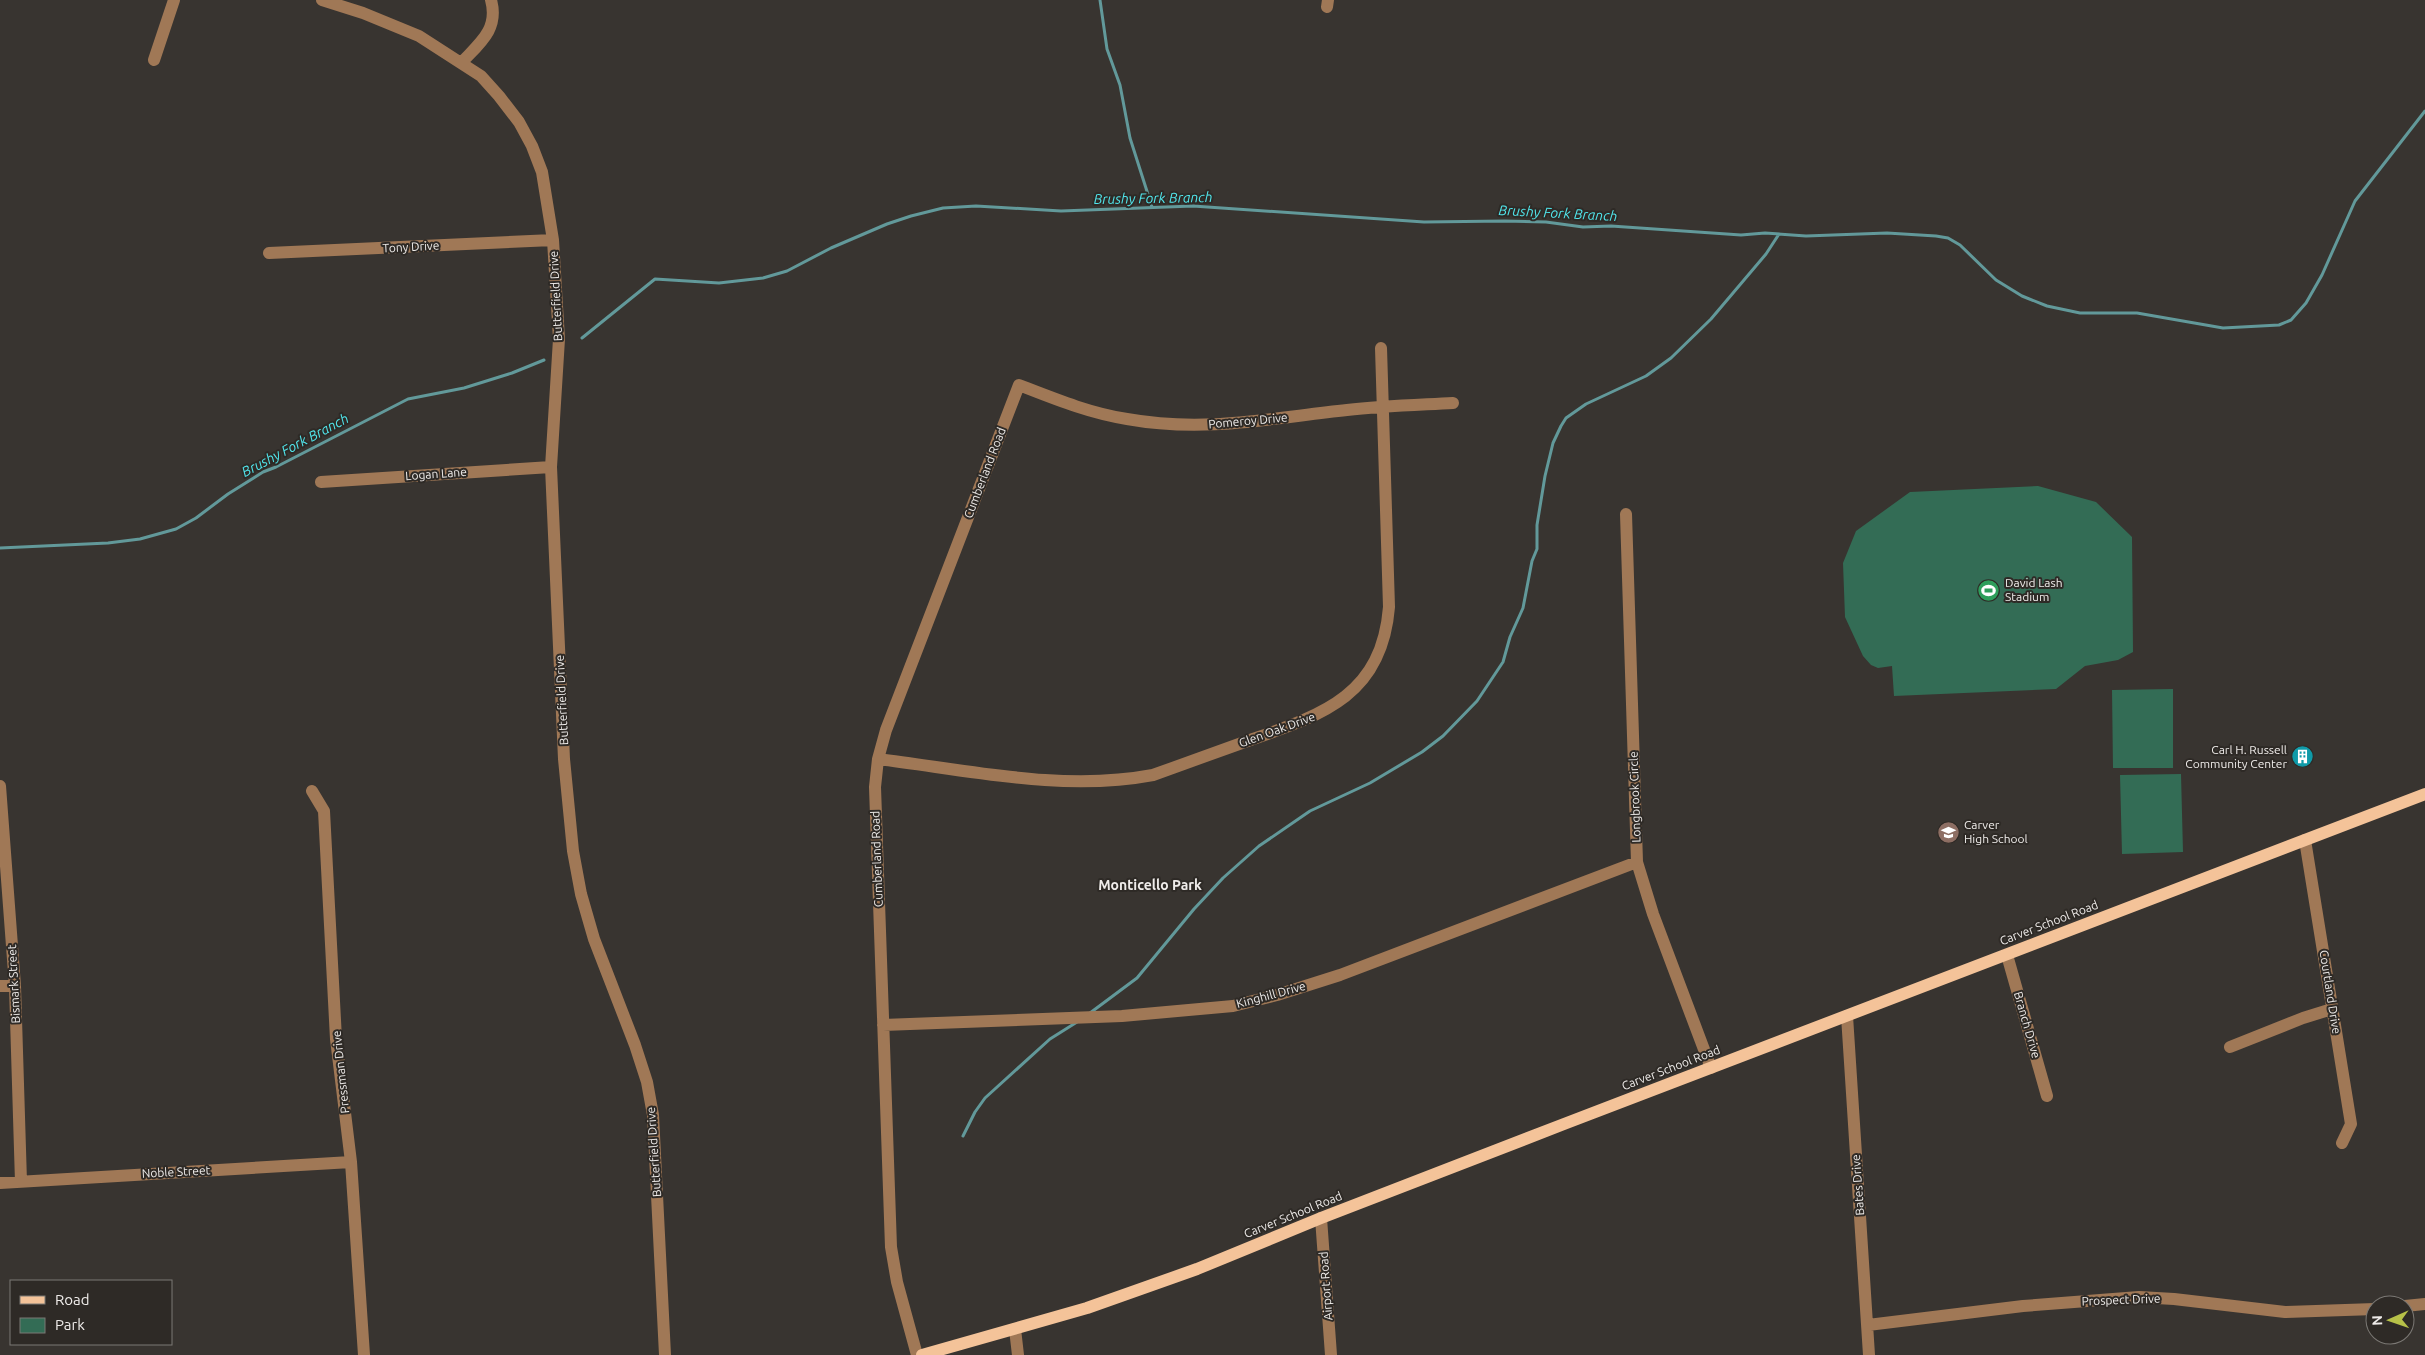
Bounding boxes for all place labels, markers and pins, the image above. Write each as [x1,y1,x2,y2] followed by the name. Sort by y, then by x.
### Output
[2005,576,2063,603] place label: David Lash Stadium
[1977,578,2001,602] sports icon: David Lash Stadium
[2185,743,2287,770] place label: Carl H. Russell Community Center
[2291,745,2315,769] building icon: Carl H. Russell Community Center
[1964,818,2028,845] place label: Carver High School
[1936,820,1960,844] school or university icon: Carver High School

